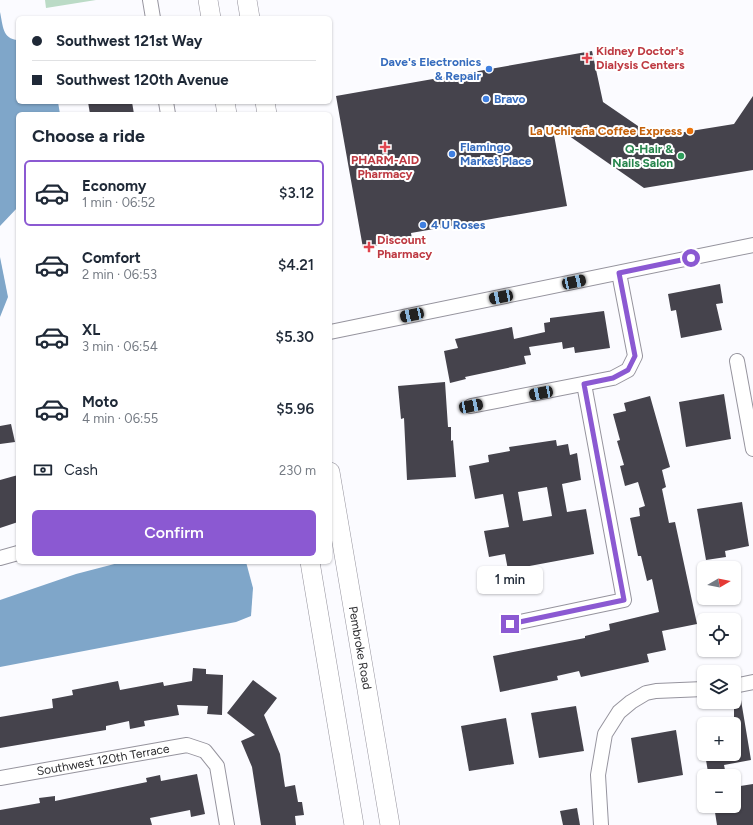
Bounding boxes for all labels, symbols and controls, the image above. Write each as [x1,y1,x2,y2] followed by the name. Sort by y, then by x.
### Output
[56,32,202,50] text: Southwest 121st Way
[596,44,685,72] place label: Kidney Doctor's Dialysis Centers
[581,52,593,64] marker: Kidney Doctor's Dialysis Centers
[380,55,481,83] place label: Dave's Electronics & Repair
[484,64,494,74] marker: Dave's Electronics & Repair
[56,71,229,89] text: Southwest 120th Avenue
[494,92,526,106] place label: Bravo
[481,94,491,104] marker: Bravo
[530,124,682,138] place label: La Uchireña Coffee Express
[32,125,145,147] text: Choose a ride
[685,126,695,136] marker: La Uchireña Coffee Express
[460,140,532,168] place label: Flamingo Market Place
[380,142,390,152] marker: PHARM-AID Pharmacy
[612,142,673,170] place label: Q-Hair & Nails Salon
[447,149,457,159] marker: Flamingo Market Place
[676,151,686,161] marker: Q-Hair & Nails Salon
[351,153,419,181] place label: PHARM-AID Pharmacy
[34,175,70,211] icon: car
[82,177,147,195] text: Economy
[279,184,314,202] text: $3.12
[82,195,155,210] text: 1 min · 06:52
[431,218,486,232] place label: 4 U Roses
[418,220,428,230] marker: 4 U Roses
[377,233,432,261] place label: Discount Pharmacy
[364,242,374,252] marker: Discount Pharmacy
[34,247,70,283] icon: car
[82,249,141,267] text: Comfort
[682,249,700,267] route start
[278,256,314,274] text: $4.21
[82,267,157,282] text: 2 min · 06:53
[561,274,587,290] car
[488,289,514,305] car
[399,307,425,323] car
[34,319,70,355] icon: car
[82,321,100,339] text: XL
[276,328,314,346] text: $5.30
[82,339,158,354] text: 3 min · 06:54
[528,385,554,401] car
[34,391,70,427] icon: car
[82,393,118,411] text: Moto
[458,398,484,414] car
[276,400,314,418] text: $5.96
[82,411,158,426] text: 4 min · 06:55
[32,459,54,481] icon: cash
[64,461,98,479] text: Cash
[279,463,316,478] text: 230 m
[32,510,316,556] button: Confirm
[697,561,741,605] north arrow
[697,561,741,813] map controls
[477,566,543,594] callout: 1 min
[495,572,525,587] text: 1 min
[346,605,374,691] street label: Pembroke Road
[697,613,741,657] button: locate
[501,615,519,633] route end
[697,665,741,709] button: layers
[697,717,741,761] button: +
[36,741,171,779] street label: Southwest 120th Terrace
[697,769,741,813] button: −

